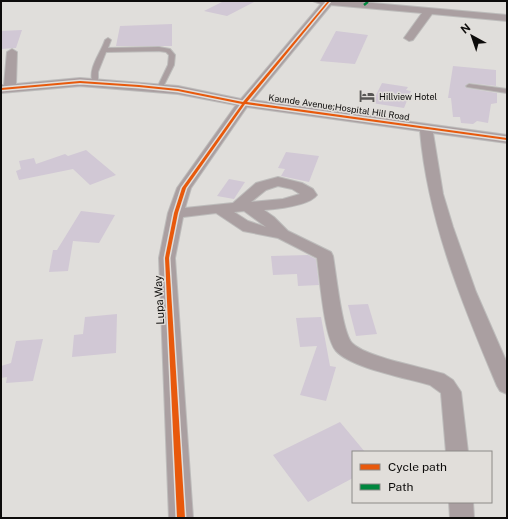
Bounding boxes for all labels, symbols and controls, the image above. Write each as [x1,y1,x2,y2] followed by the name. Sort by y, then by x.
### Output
[452,16,492,56] north arrow
[458,21,473,36] text: N
[358,87,376,105] hotel icon: Hillview Hotel
[379,91,437,102] place label: Hillview Hotel
[268,92,410,122] street label: Kaunde Avenue;Hospital Hill Road
[152,275,166,325] street label: Lupa Way
[352,451,492,503] legend
[388,460,447,474] text: Cycle path
[388,480,414,494] text: Path

